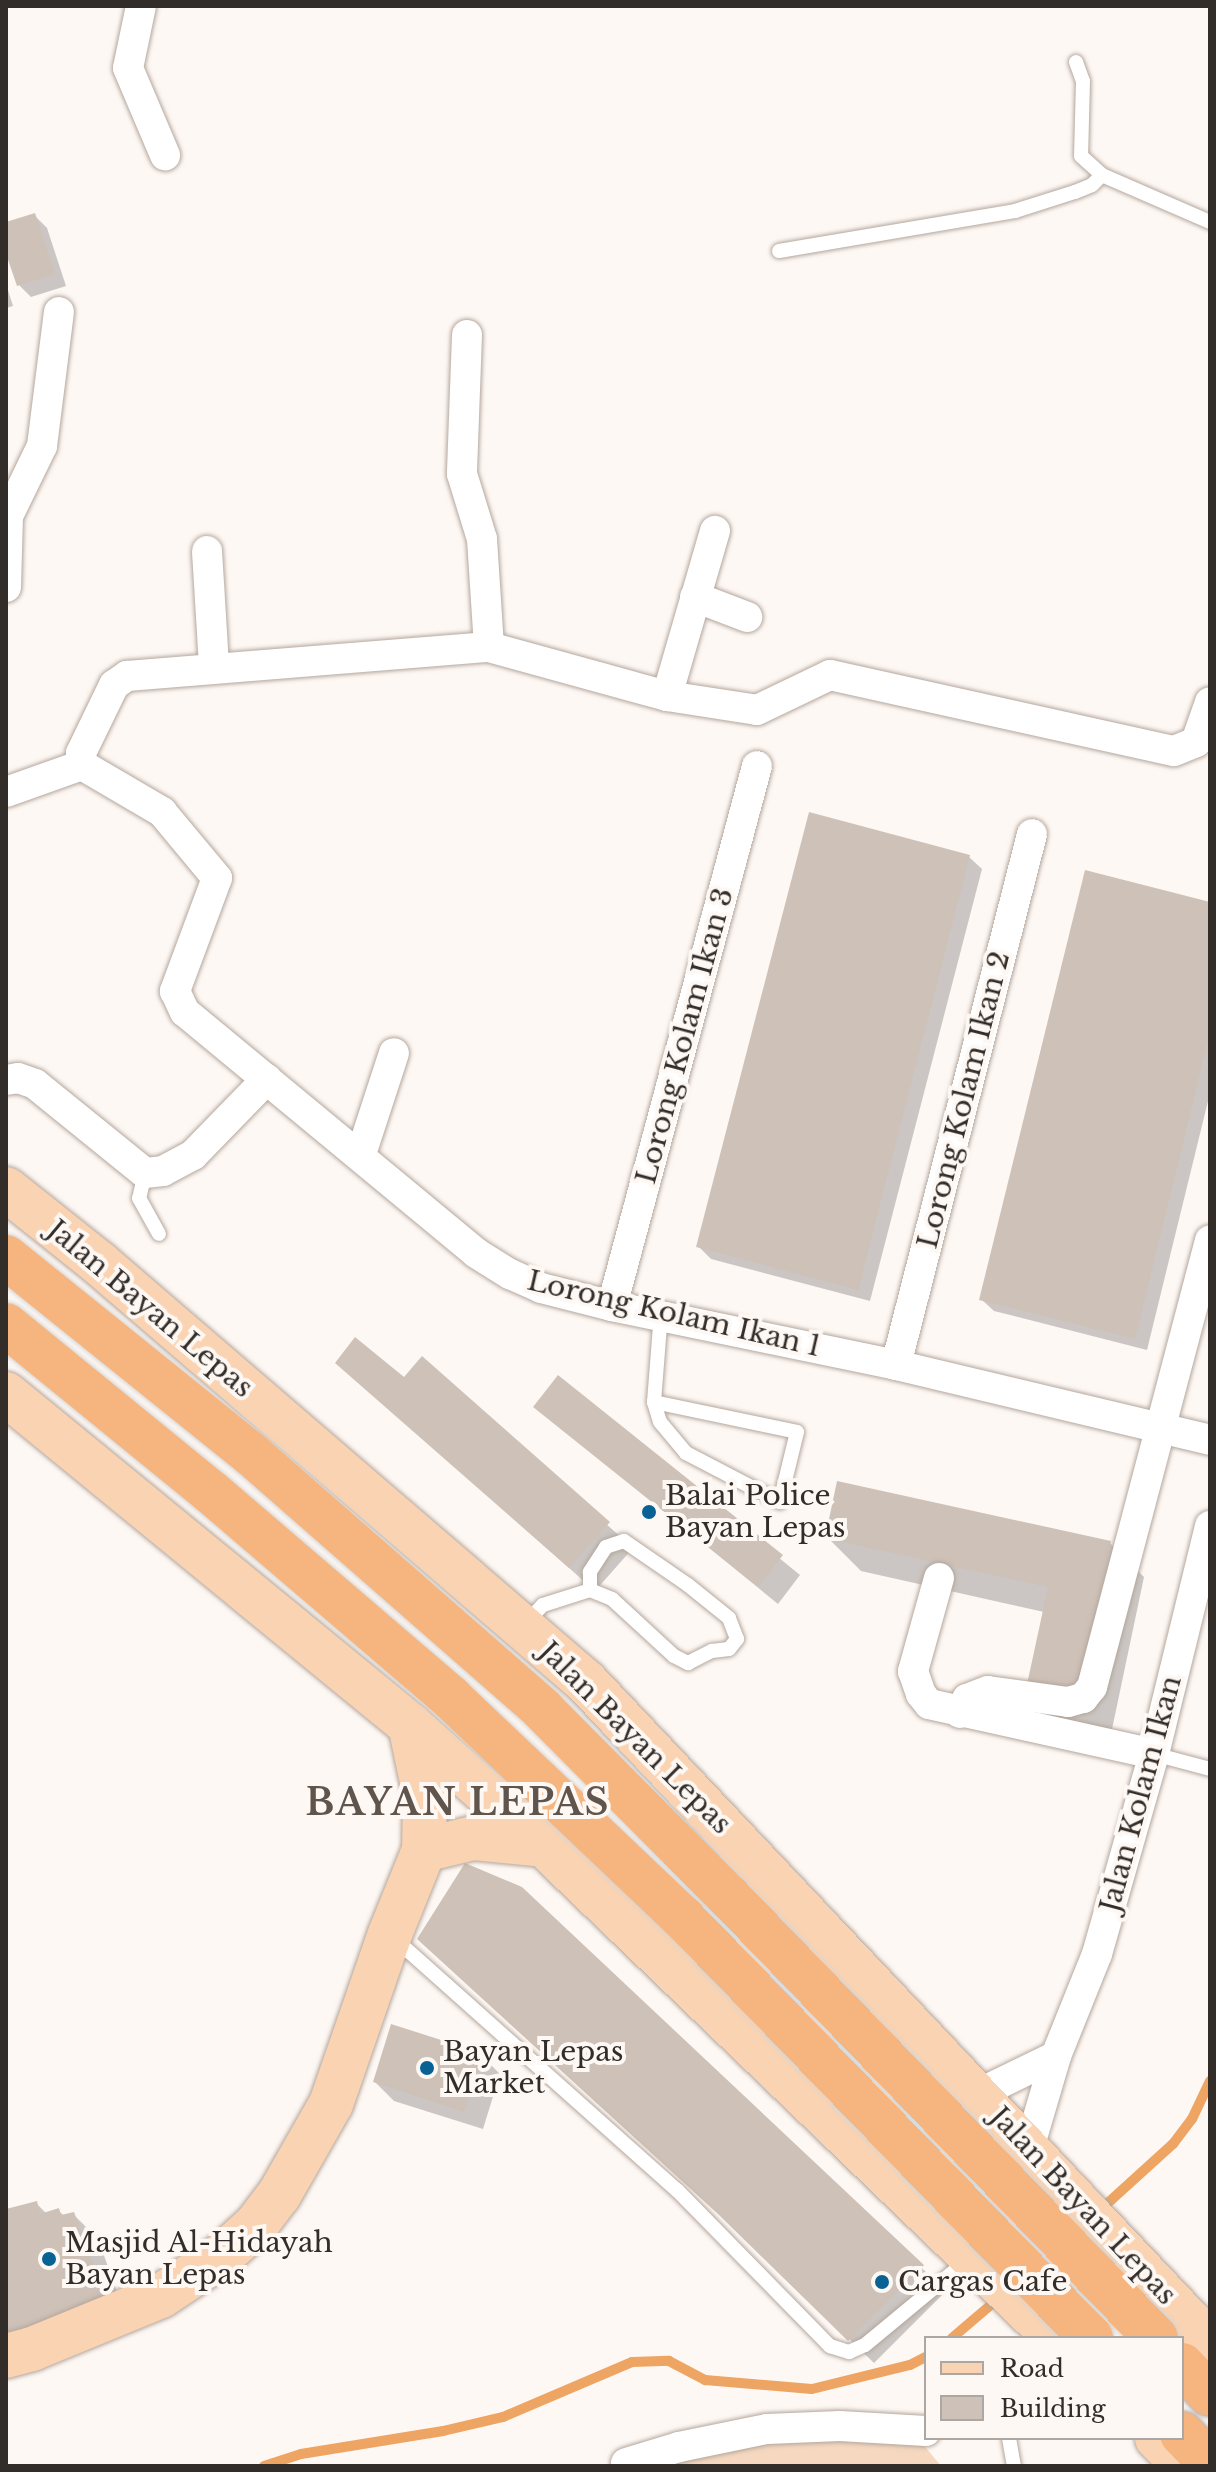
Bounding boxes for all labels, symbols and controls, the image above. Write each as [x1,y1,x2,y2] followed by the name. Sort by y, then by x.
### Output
[629,884,741,1188] street label: Lorong Kolam Ikan 3
[911,948,1017,1252] street label: Lorong Kolam Ikan 2
[40,1213,260,1405] street label: Jalan Bayan Lepas
[524,1264,824,1364] street label: Lorong Kolam Ikan 1
[665,1479,845,1545] place label: Balai Police Bayan Lepas
[640,1503,658,1521] marker: Balai Police Bayan Lepas
[532,1635,738,1841] street label: Jalan Bayan Lepas
[1093,1672,1189,1916] street label: Jalan Kolam Ikan
[306,1781,610,1825] district label: BAYAN LEPAS
[443,2035,623,2101] place label: Bayan Lepas Market
[418,2059,436,2077] marker: Bayan Lepas Market
[983,2100,1183,2312] street label: Jalan Bayan Lepas
[65,2226,334,2292] place label: Masjid Al-Hidayah Bayan Lepas
[40,2250,58,2268] marker: Masjid Al-Hidayah Bayan Lepas
[898,2265,1068,2299] place label: Cargas Cafe
[873,2273,891,2291] marker: Cargas Cafe
[924,2336,1184,2440] legend
[1000,2354,1064,2383] text: Road
[1000,2394,1106,2423] text: Building

